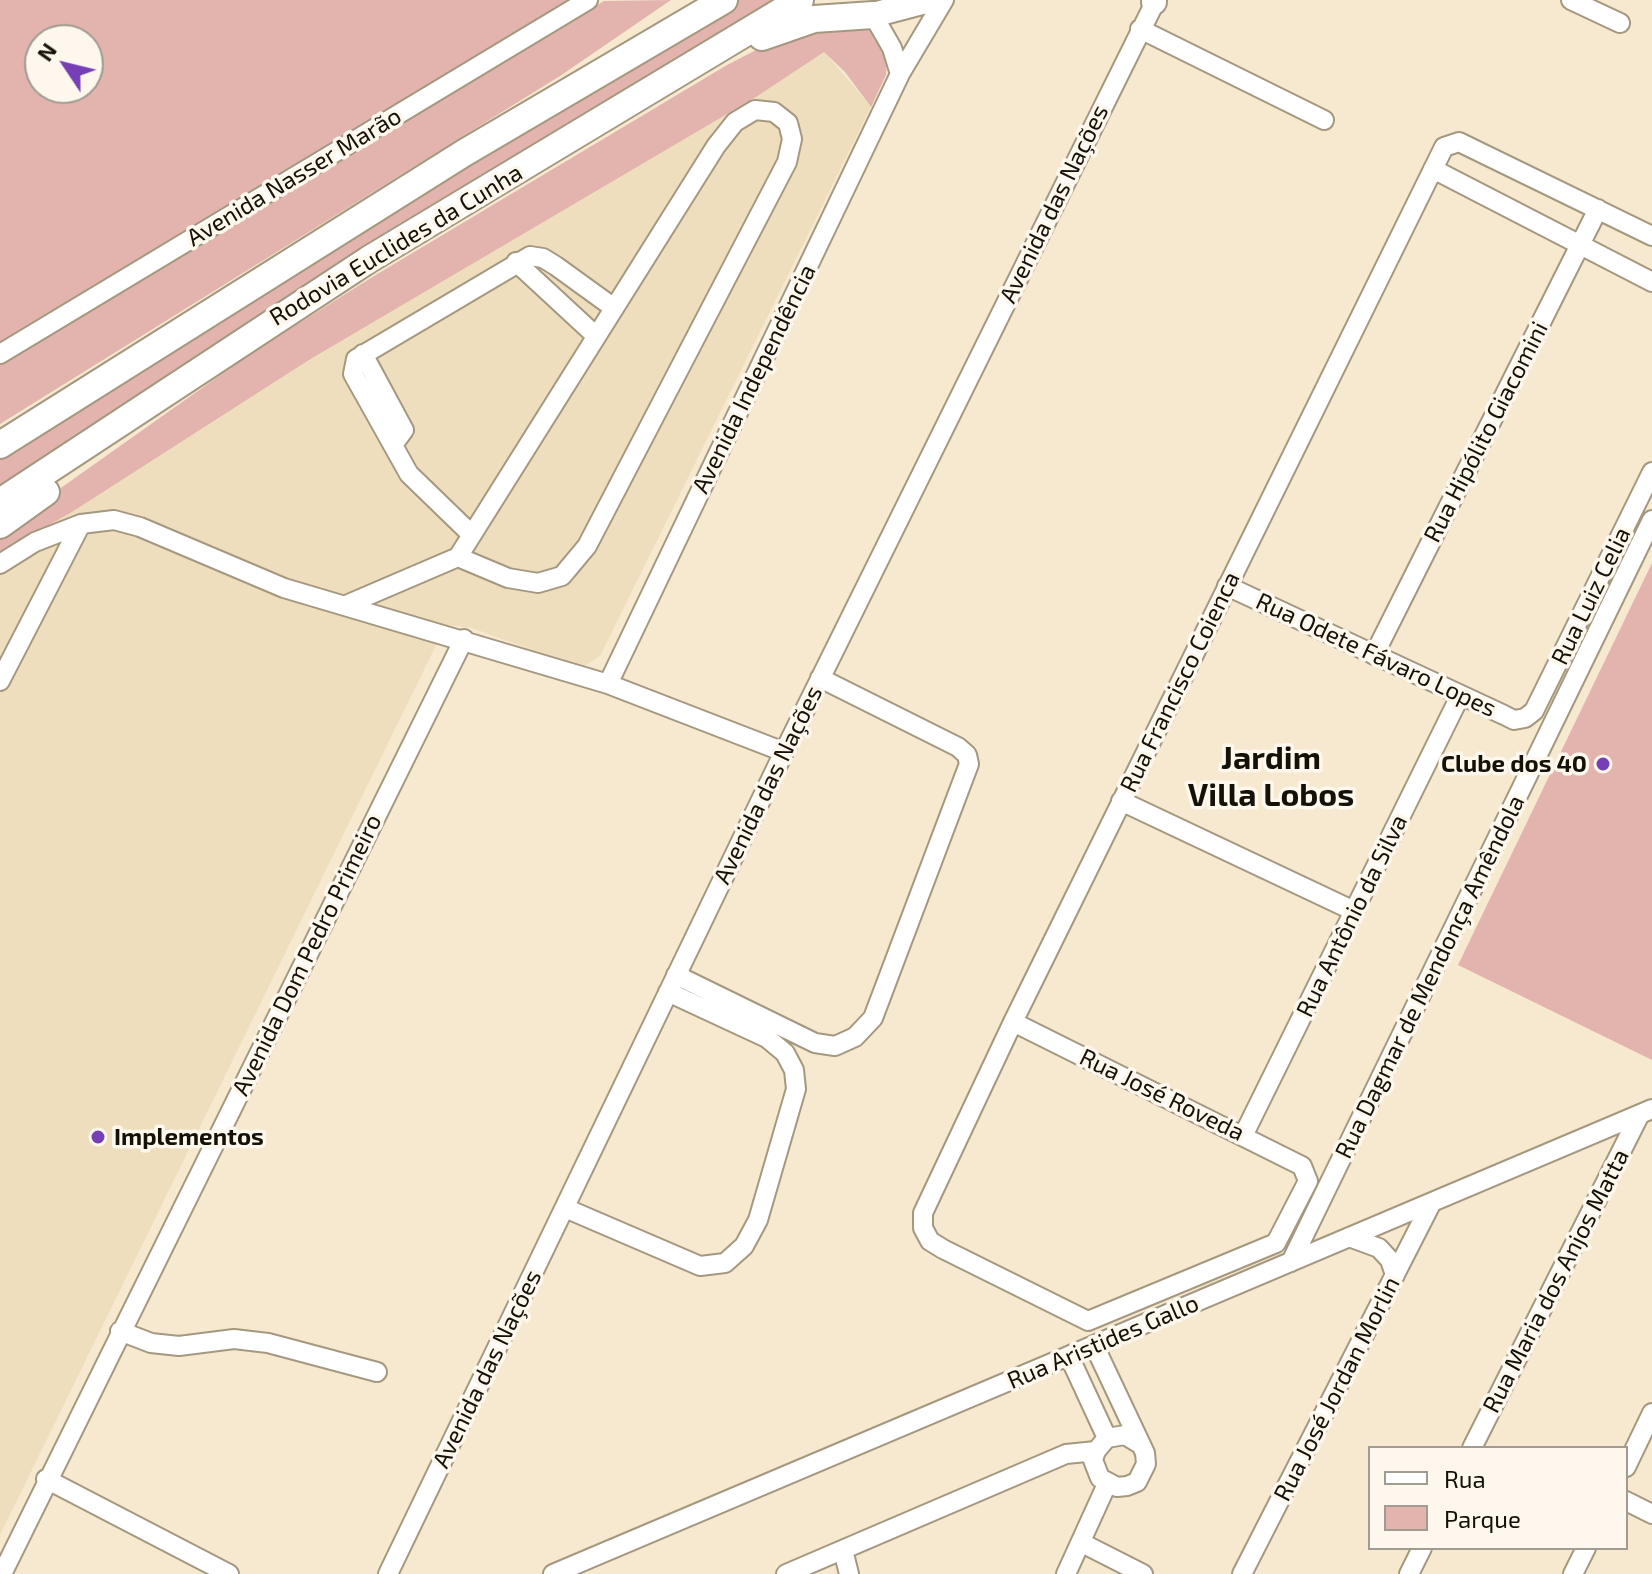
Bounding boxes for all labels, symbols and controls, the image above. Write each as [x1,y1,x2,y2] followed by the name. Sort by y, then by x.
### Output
[24,24,104,104] north arrow
[31,37,61,65] text: N
[994,100,1114,308] street label: Avenida das Nações
[182,102,406,252] street label: Avenida Nasser Marão
[264,158,528,332] street label: Rodovia Euclides da Cunha
[686,260,822,498] street label: Avenida Independência
[1418,317,1554,547] street label: Rua Hipólito Giacomini
[1545,523,1637,669] street label: Rua Luiz Celia
[1114,567,1246,797] street label: Rua Francisco Coienca
[1251,587,1501,723] street label: Rua Odete Fávaro Lopes
[708,681,828,889] street label: Avenida das Nações
[1188,739,1354,814] district label: Jardim Villa Lobos
[1441,750,1587,778] place label: Clube dos 40
[1594,755,1612,773] marker: Clube dos 40
[1329,791,1531,1163] street label: Rua Dagmar de Mendonça Amêndola
[226,810,388,1100] street label: Avenida Dom Pedro Primeiro
[1290,810,1414,1022] street label: Rua Antônio da Silva
[1075,1043,1249,1147] street label: Rua José Roveda
[114,1123,264,1151] place label: Implementos
[89,1128,107,1146] marker: Implementos
[1477,1144,1635,1418] street label: Rua Maria dos Anjos Matta
[427,1265,547,1473] street label: Avenida das Nações
[1268,1272,1406,1506] street label: Rua José Jordan Morlin
[1003,1289,1203,1395] street label: Rua Aristides Gallo
[1368,1446,1628,1550] legend
[1444,1464,1486,1493] text: Rua
[1444,1504,1521,1533] text: Parque

